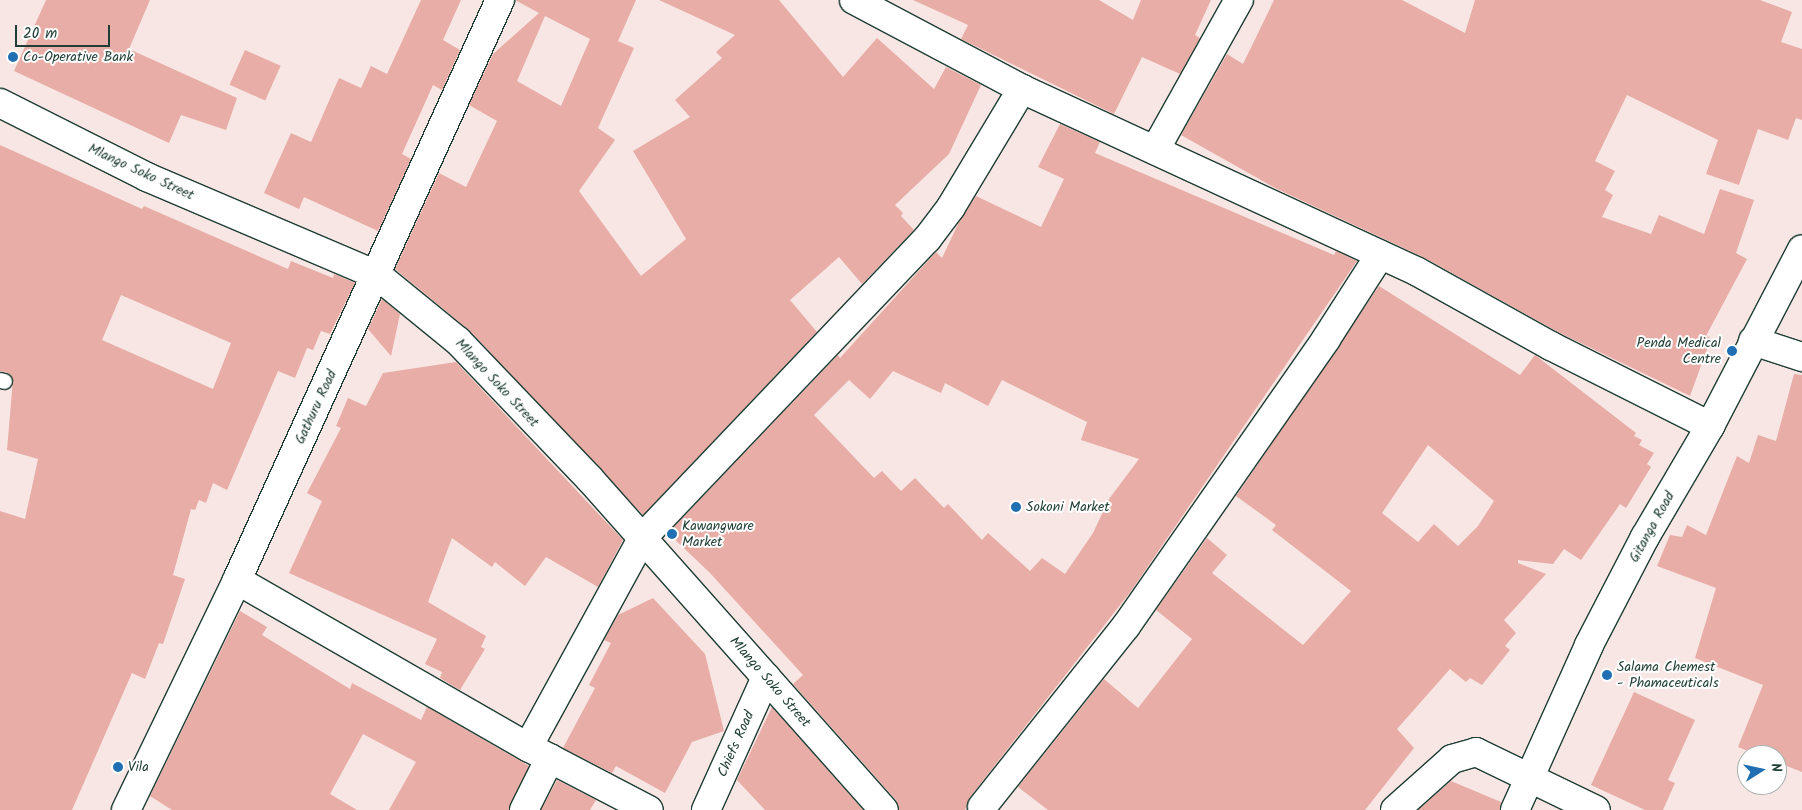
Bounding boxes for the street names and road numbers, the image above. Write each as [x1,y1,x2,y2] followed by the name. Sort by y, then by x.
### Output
[85,140,197,204] street label: Mlango Soko Street
[452,335,542,431] street label: Mlango Soko Street
[292,367,340,447] street label: Gathuru Road
[1626,489,1678,565] street label: Gitanga Road
[726,633,814,731] street label: Mlango Soko Street
[714,708,758,780] street label: Chiefs Road

